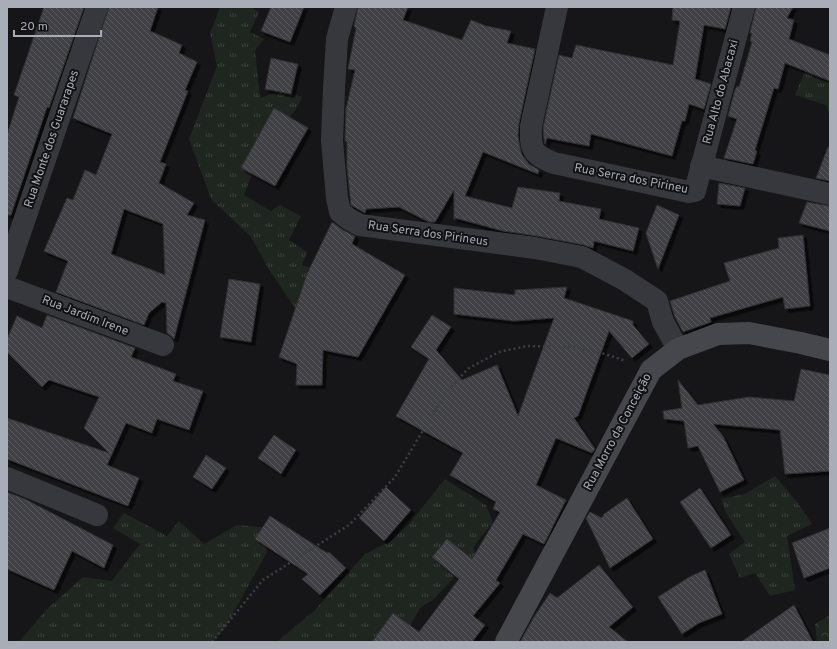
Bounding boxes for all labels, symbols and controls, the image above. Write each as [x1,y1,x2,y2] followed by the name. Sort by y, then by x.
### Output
[14,12,101,38] scale bar
[20,19,48,35] text: 20 m
[699,38,743,146] street label: Rua Alto do Abacaxi
[21,68,83,210] street label: Rua Monte dos Guararapes
[573,160,689,198] street label: Rua Serra dos Pirineu
[367,218,489,250] street label: Rua Serra dos Pirineus
[39,292,131,340] street label: Rua Jardim Irene
[580,370,656,493] street label: Rua Morro da Conceição

